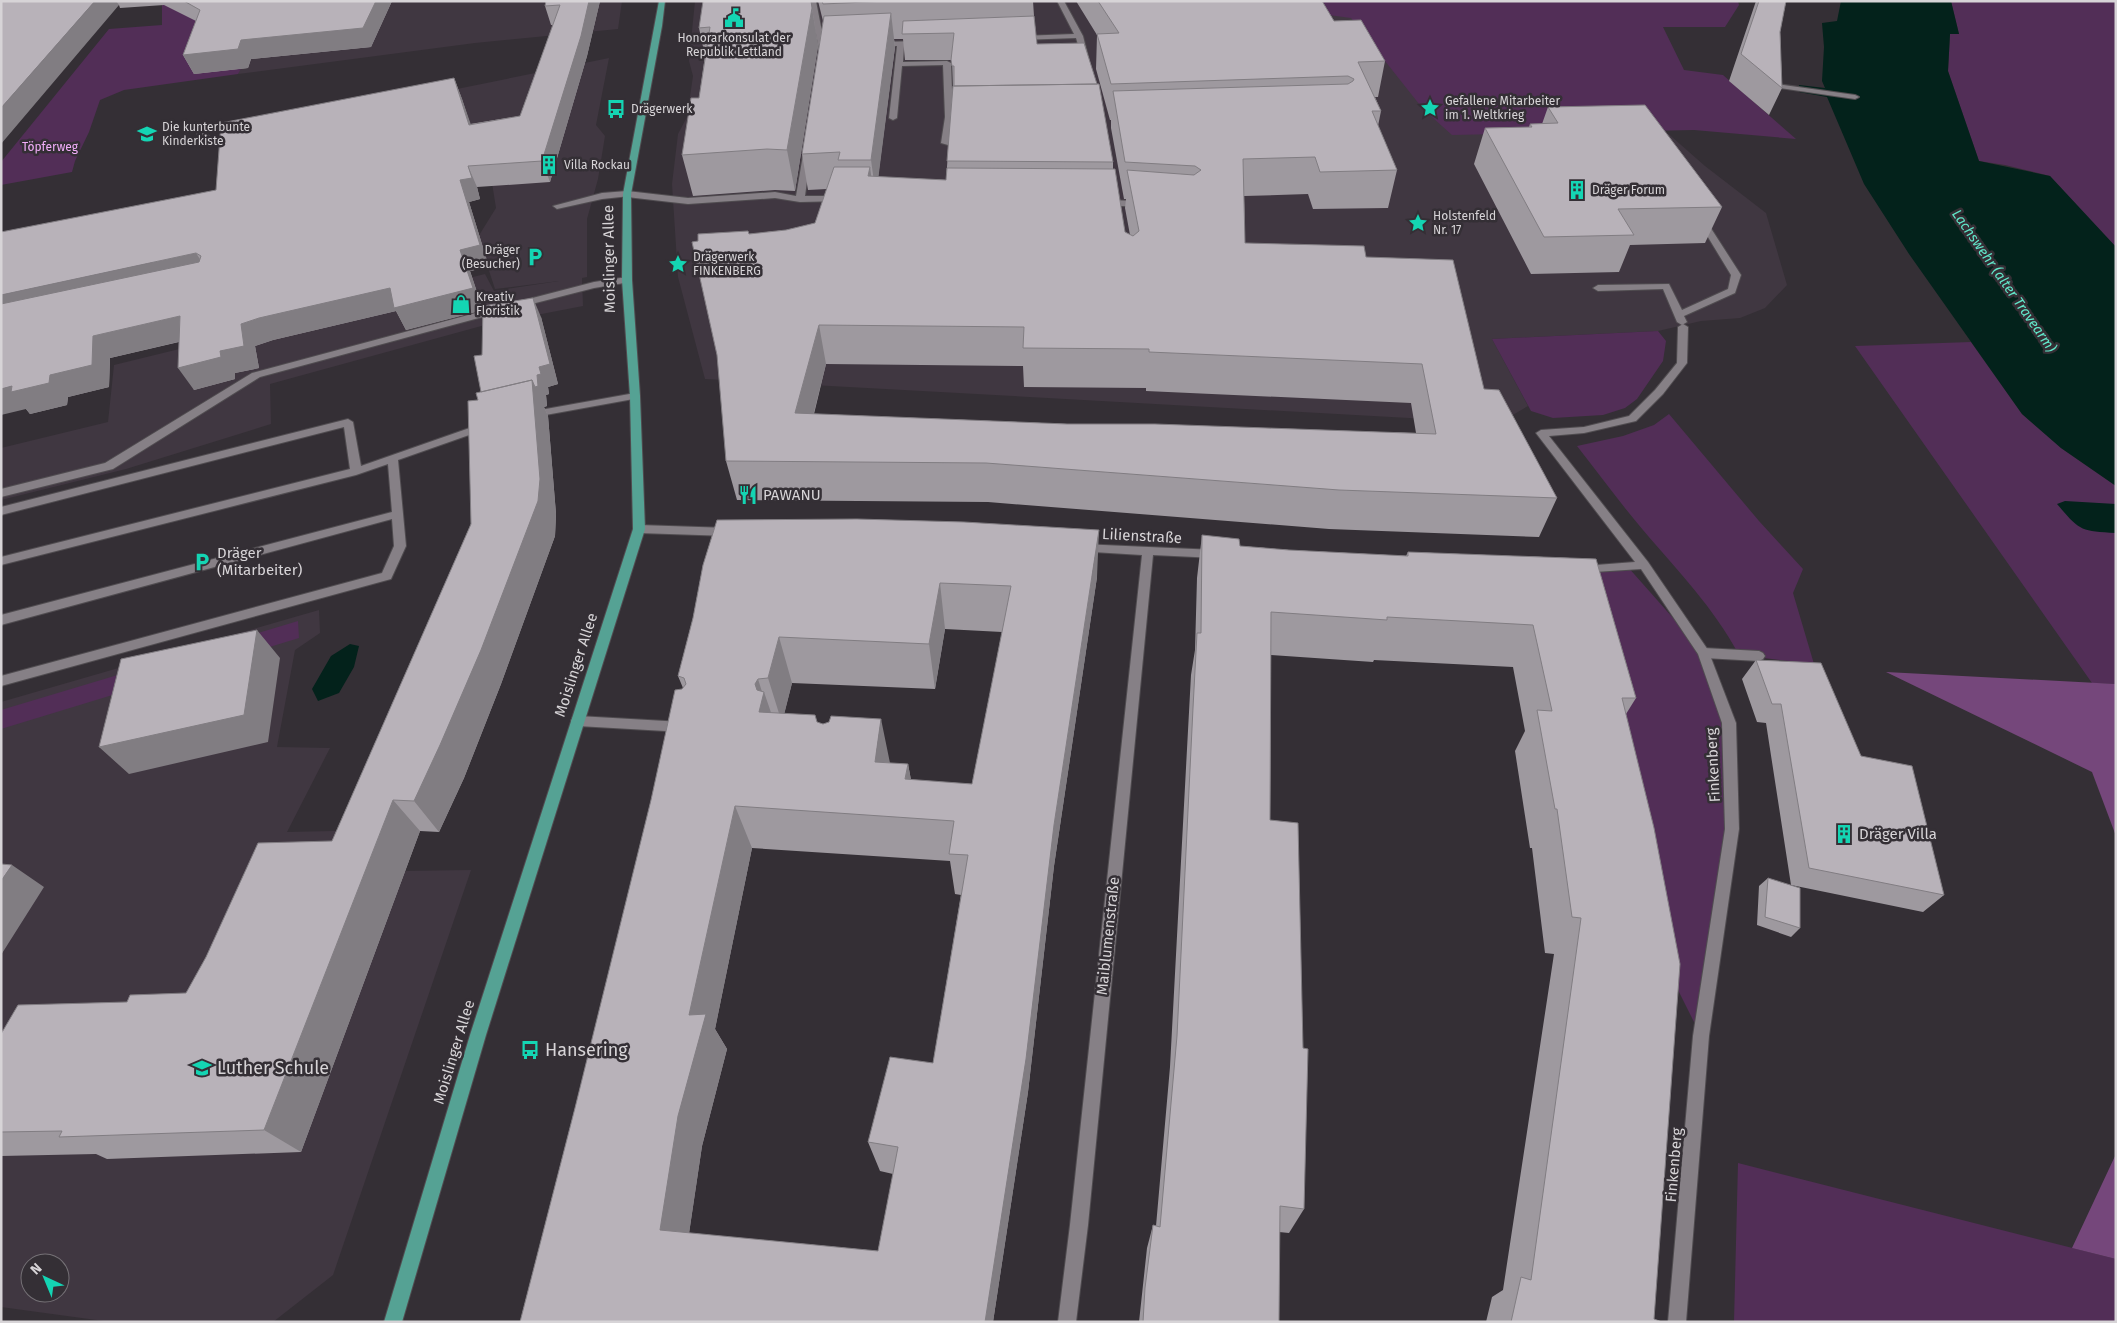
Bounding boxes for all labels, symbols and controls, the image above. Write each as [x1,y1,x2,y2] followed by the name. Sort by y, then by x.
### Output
[723,7,745,29] public building icon: Honorarkonsulat der Republik Lettland
[677,31,791,59] place label: Honorarkonsulat der Republik Lettland
[1445,94,1560,122] place label: Gefallene Mitarbeiter im 1. Weltkrieg
[1419,97,1441,119] place icon: Gefallene Mitarbeiter im 1. Weltkrieg
[605,98,627,120] bus stop icon: Drägerwerk
[631,102,693,116] place label: Drägerwerk
[162,120,250,148] place label: Die kunterbunte Kinderkiste
[136,123,158,145] school or university icon: Die kunterbunte Kinderkiste
[22,140,79,154] park label: Töpferweg
[538,154,560,176] building icon: Villa Rockau
[564,158,630,172] place label: Villa Rockau
[1566,179,1588,201] building icon: Dräger Forum
[1592,183,1665,197] place label: Dräger Forum
[599,205,619,313] street label: Moislinger Allee
[1948,206,2060,356] water label: Lachswehr (alter Travearm)
[1433,209,1496,237] place label: Holstenfeld Nr. 17
[1407,212,1429,234] place icon: Holstenfeld Nr. 17
[462,243,520,271] place label: Dräger (Besucher)
[524,246,546,268] parking icon: Dräger (Besucher)
[693,250,761,278] place label: Drägerwerk FINKENBERG
[667,253,689,275] place icon: Drägerwerk FINKENBERG
[476,290,521,318] place label: Kreativ Floristik
[450,293,472,315] shop icon: Kreativ Floristik
[737,484,759,506] restaurant icon: PAWANU
[763,486,821,504] place label: PAWANU
[1101,525,1183,547] street label: Lilienstraße
[217,544,302,579] place label: Dräger (Mitarbeiter)
[191,551,213,573] parking icon: Dräger (Mitarbeiter)
[551,611,601,719] street label: Moislinger Allee
[1702,727,1724,803] street label: Finkenberg
[1833,823,1855,845] building icon: Dräger Villa
[1859,825,1937,843] place label: Dräger Villa
[1093,876,1123,996] street label: Maiblumenstraße
[430,998,478,1106] street label: Moislinger Allee
[519,1039,541,1061] bus stop icon: Hansering
[545,1039,628,1061] place label: Hansering
[191,1057,213,1079] school or university icon: Luther Schule
[217,1057,329,1079] place label: Luther Schule
[1662,1127,1686,1203] street label: Finkenberg
[20,1253,70,1303] north arrow
[27,1260,46,1278] text: N

